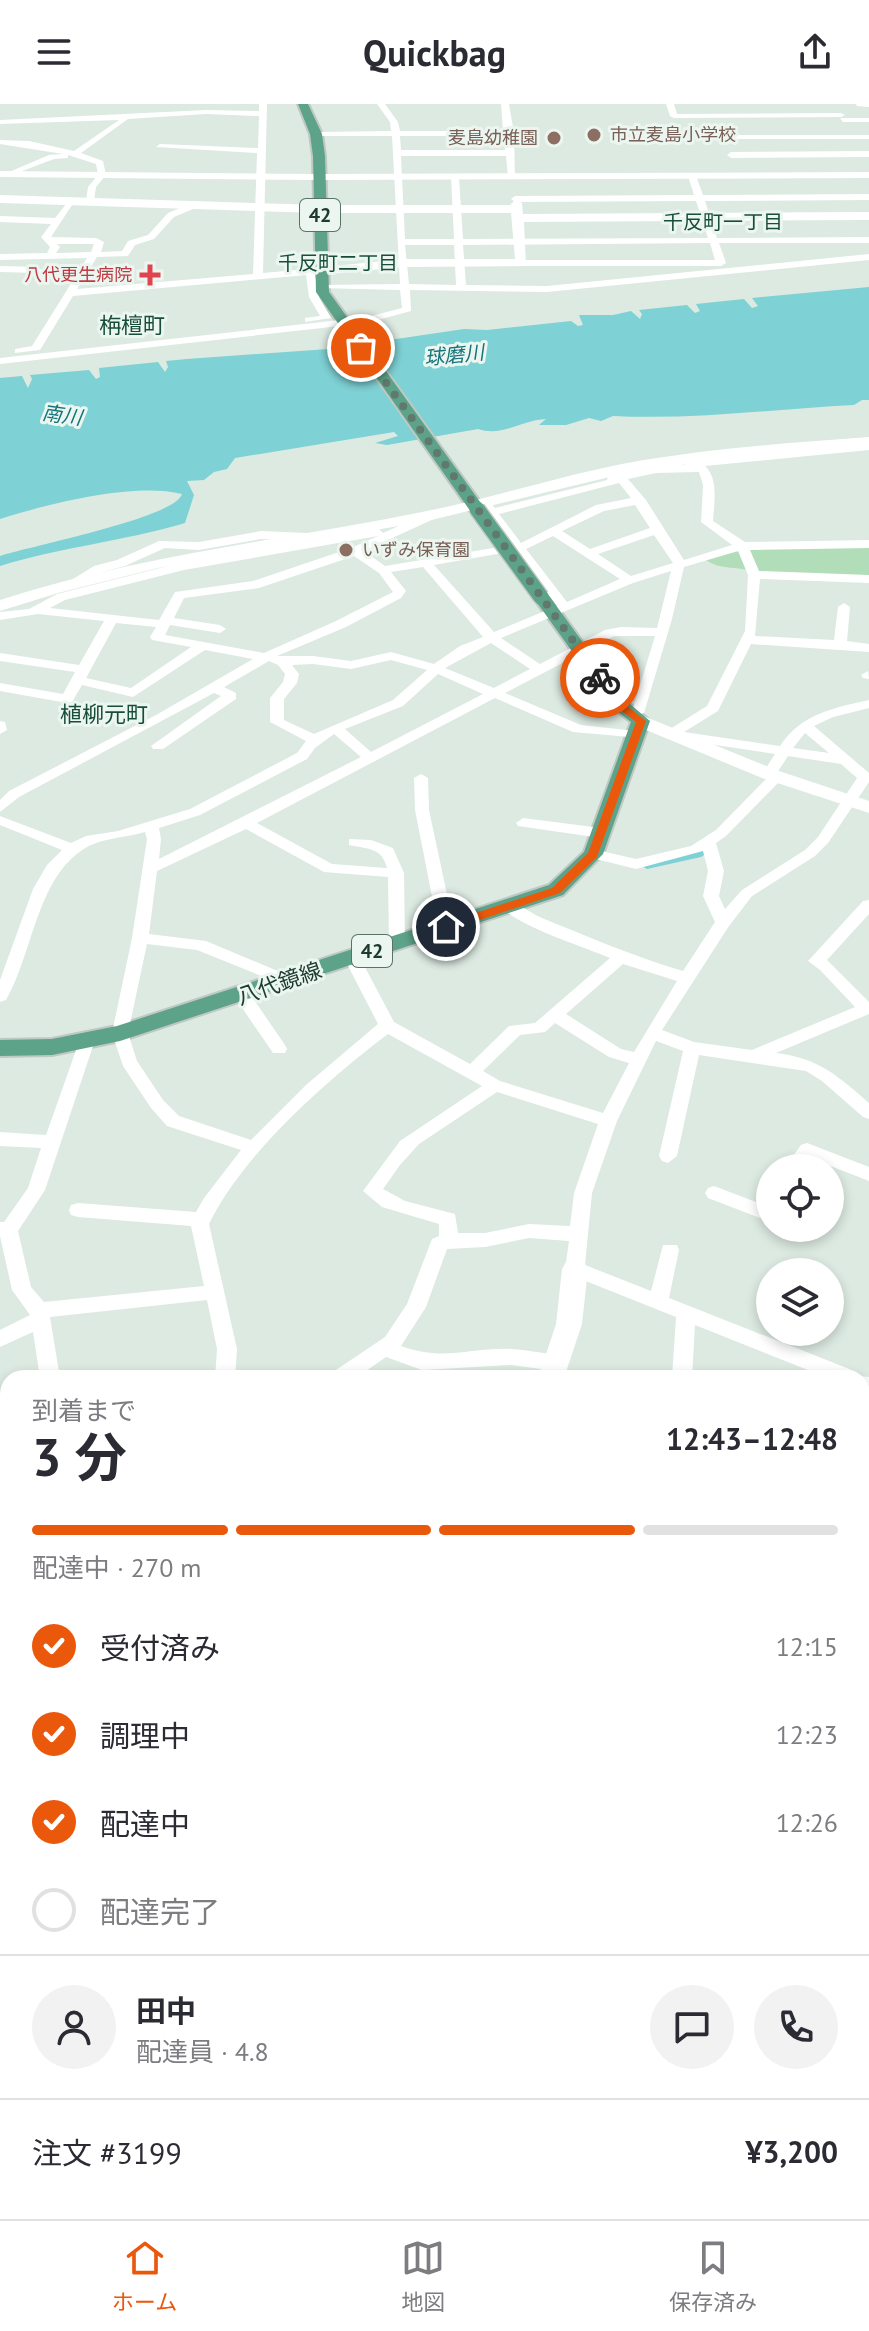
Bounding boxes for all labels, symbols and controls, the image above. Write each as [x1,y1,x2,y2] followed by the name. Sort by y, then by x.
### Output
[363,29,506,76] text: Quickbag
[32,30,76,74] icon: menu
[793,30,837,74] icon: share
[610,123,736,146] place label: 市立麦島小学校
[448,126,538,149] place label: 麦島幼稚園
[585,126,603,144] marker: 市立麦島小学校
[545,129,563,147] marker: 麦島幼稚園
[300,199,340,231] road number: 42
[663,209,783,235] district label: 千反町一丁目
[278,250,398,276] district label: 千反町二丁目
[24,263,132,286] place label: 八代更生病院
[139,264,161,286] marker: 八代更生病院
[99,311,165,339] district label: 栴檀町
[327,314,395,382] pin
[339,326,383,370] icon: bag
[423,339,487,371] water label: 球磨川
[40,399,86,431] water label: 南川
[362,538,470,561] place label: いずみ保育園
[337,541,355,559] marker: いずみ保育園
[560,638,640,718] courier
[578,656,622,700] icon: bike
[60,700,148,728] district label: 植柳元町
[412,893,480,961] pin
[424,905,468,949] icon: home
[352,935,392,967] road number: 42
[233,955,325,1011] street label: 八代鏡線
[756,1154,844,1346] map controls
[756,1154,844,1242] button: locate
[756,1258,844,1346] button: layers
[32,1394,136,1427] text: 到着まで
[666,1419,838,1458] text: 12:43–12:48
[32,1423,127,1490] text: 3 分
[32,1551,201,1584] text: 配達中 · 270 m
[32,1624,76,1668] icon: check
[100,1628,220,1667] text: 受付済み
[776,1630,838,1663] text: 12:15
[32,1712,76,1756] icon: check
[100,1716,190,1755] text: 調理中
[776,1718,838,1751] text: 12:23
[32,1800,76,1844] icon: check
[100,1804,190,1843] text: 配達中
[776,1806,838,1839] text: 12:26
[100,1892,220,1931] text: 配達完了
[32,1985,116,2069] button: person
[650,1985,734,2069] button: chat
[754,1985,838,2069] button: phone
[136,1991,196,2030] text: 田中
[136,2035,269,2068] text: 配達員 · 4.8
[745,2132,838,2171] text: ¥3,200
[32,2133,182,2172] text: 注文 #3199
[112,2236,177,2316] tab: ホーム
[401,2236,445,2316] tab: 地図
[669,2236,757,2316] tab: 保存済み

